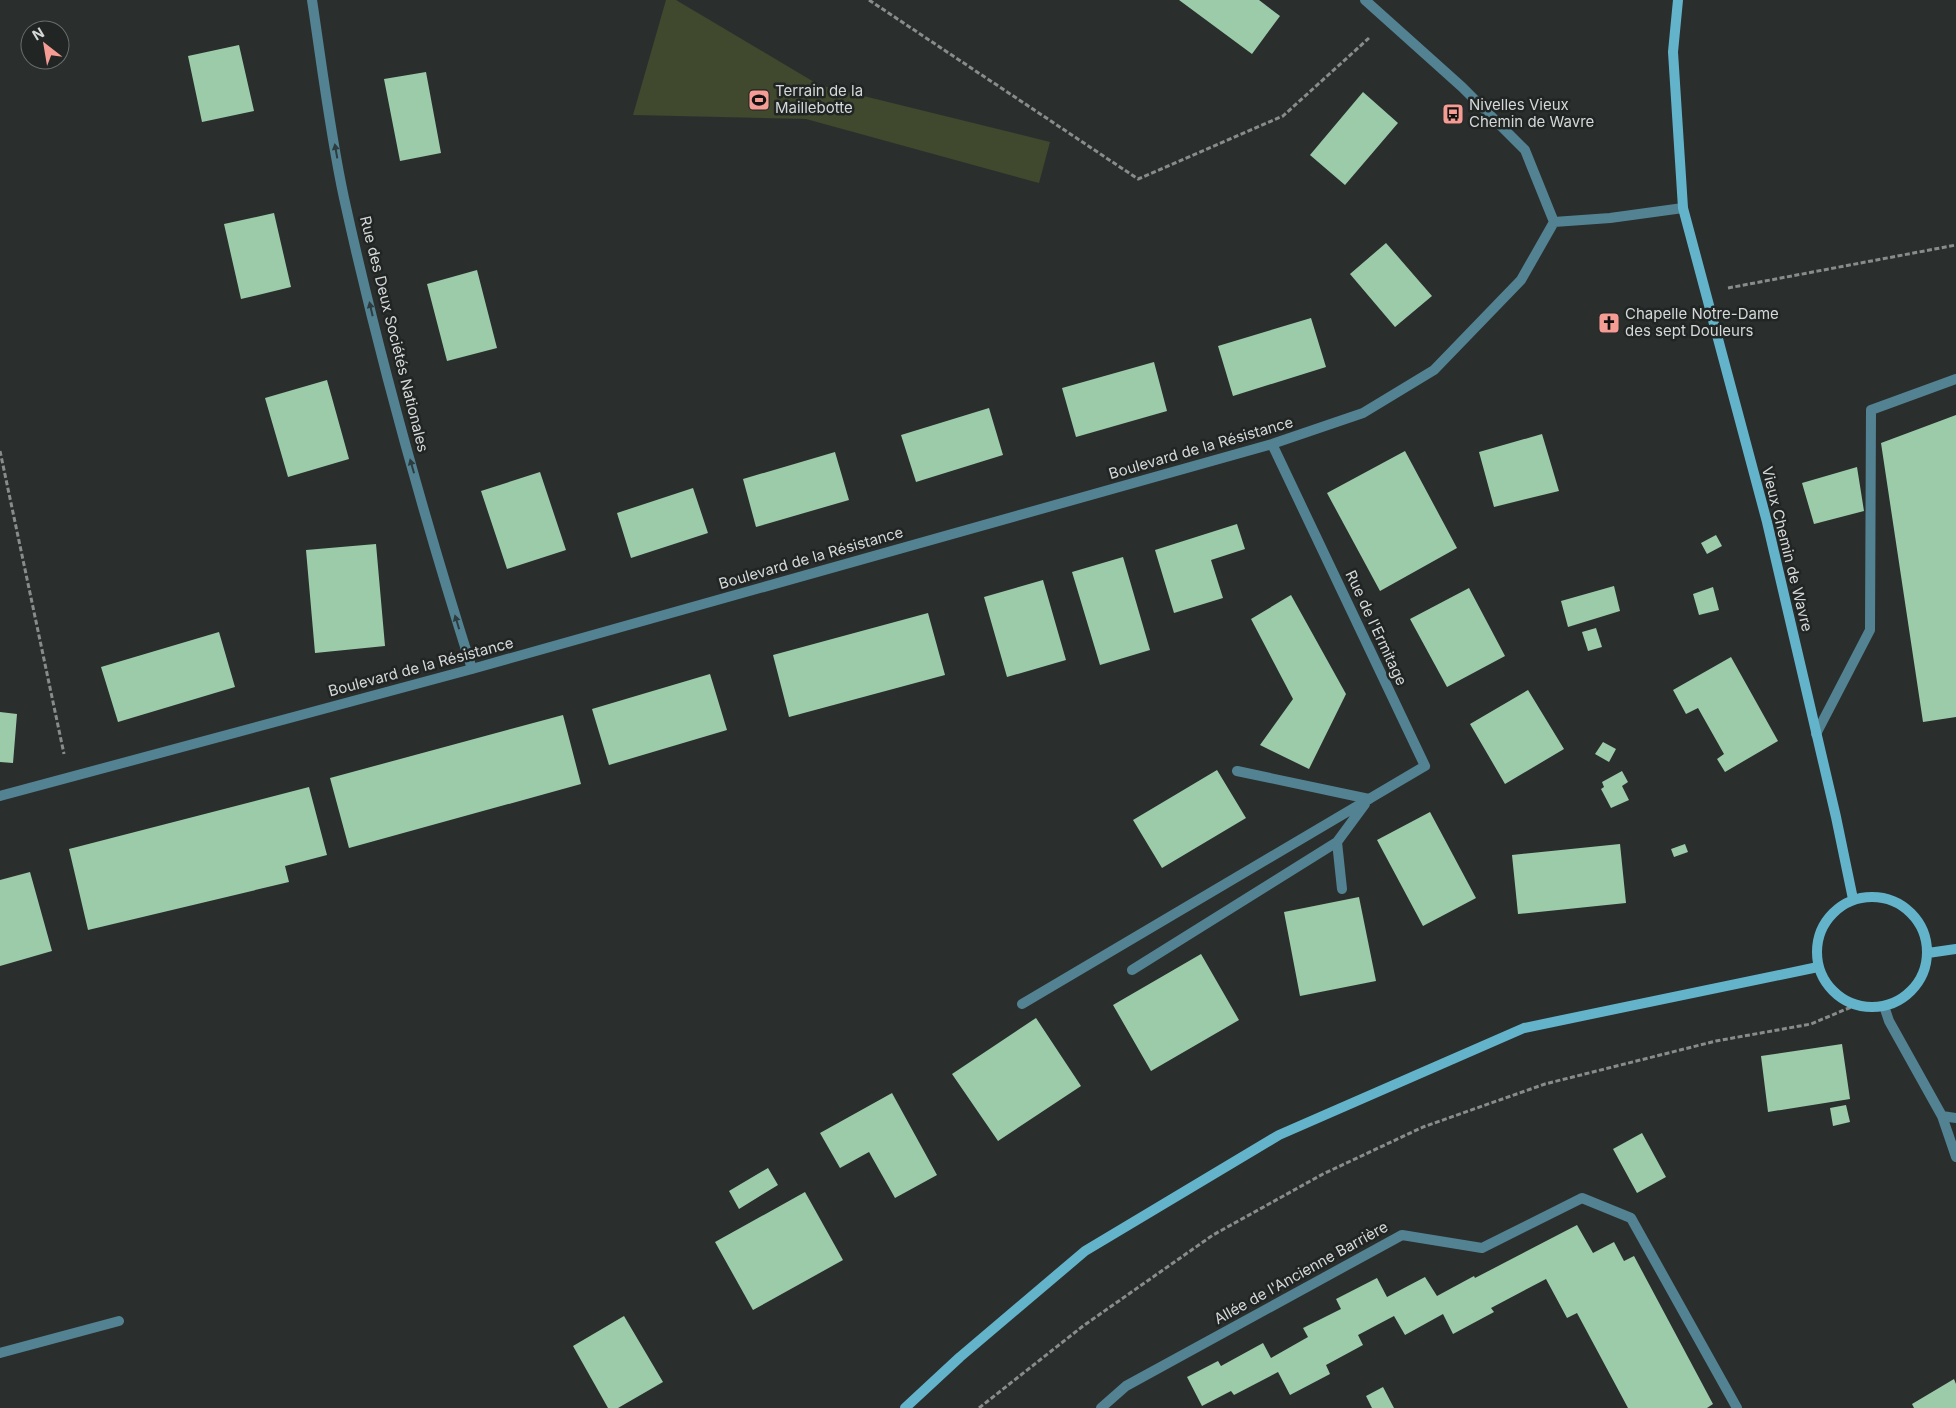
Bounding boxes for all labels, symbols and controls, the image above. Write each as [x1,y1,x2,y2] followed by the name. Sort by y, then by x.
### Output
[20,20,70,70] north arrow
[29,23,47,43] text: N
[775,81,863,117] place label: Terrain de la Maillebotte
[747,88,771,112] sports icon: Terrain de la Maillebotte
[1469,95,1594,131] place label: Nivelles Vieux Chemin de Wavre
[1441,102,1465,126] bus stop icon: Nivelles Vieux Chemin de Wavre
[331,142,339,158] one-way arrow
[356,214,433,454] street label: Rue des Deux Sociétés Nationales
[367,302,375,317] one-way arrow
[1625,304,1779,340] place label: Chapelle Notre-Dame des sept Douleurs
[1597,311,1621,335] church icon: Chapelle Notre-Dame des sept Douleurs
[1106,412,1295,483] street label: Boulevard de la Résistance
[407,459,415,474] one-way arrow
[1758,464,1817,633] street label: Vieux Chemin de Wavre
[716,522,905,593] street label: Boulevard de la Résistance
[1341,567,1411,688] street label: Rue de l'Ermitage
[453,615,461,630] one-way arrow
[326,633,516,700] street label: Boulevard de la Résistance
[1211,1217,1391,1328] street label: Allée de l'Ancienne Barrière

